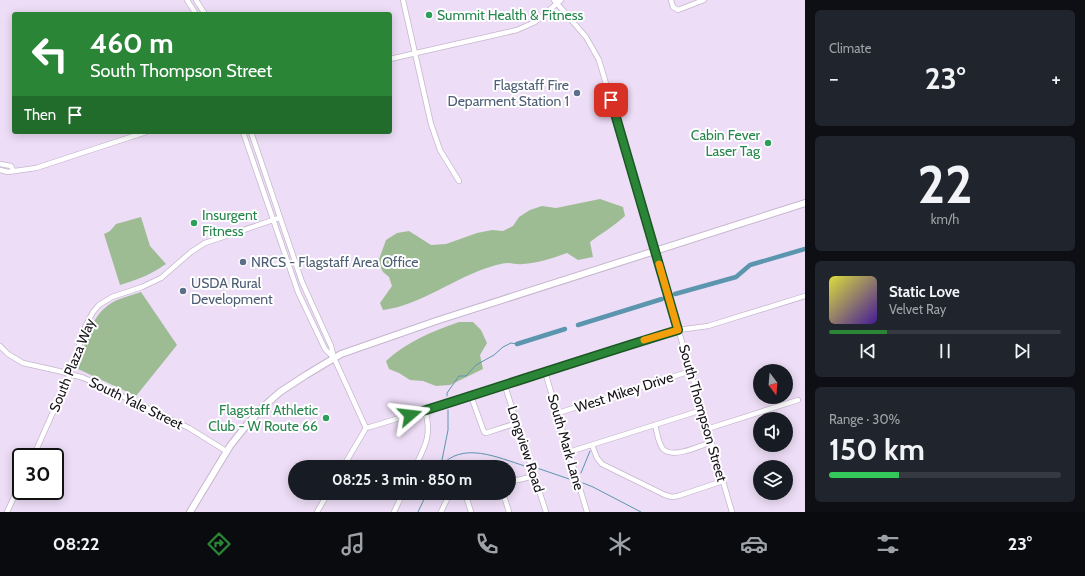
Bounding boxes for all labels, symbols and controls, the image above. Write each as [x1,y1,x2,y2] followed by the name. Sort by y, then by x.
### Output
[437,6,583,24] place label: Summit Health & Fitness
[424,10,434,20] marker: Summit Health & Fitness
[90,26,174,60] text: 460 m
[24,28,76,80] icon: left
[829,40,871,56] text: Climate
[90,60,272,82] text: South Thompson Street
[925,60,965,97] text: 23°
[829,65,839,92] text: −
[1051,65,1061,92] text: +
[448,76,569,110] place label: Flagstaff Fire Deparment Station 1
[594,83,628,117] pin
[572,88,582,98] marker: Flagstaff Fire Deparment Station 1
[600,89,622,111] icon: arrive
[64,104,86,126] icon: arrive
[24,106,56,124] text: Then
[691,126,761,160] place label: Cabin Fever Laser Tag
[763,138,773,148] marker: Cabin Fever Laser Tag
[917,153,973,216] text: 22
[202,206,258,240] place label: Insurgent Fitness
[931,211,959,227] text: km/h
[189,218,199,228] marker: Insurgent Fitness
[251,253,419,271] place label: NRCS - Flagstaff Area Office
[238,257,248,267] marker: NRCS - Flagstaff Area Office
[191,274,273,308] place label: USDA Rural Development
[889,283,960,301] text: Static Love
[178,286,188,296] marker: USDA Rural Development
[889,301,946,317] text: Velvet Ray
[45,316,99,414] street label: South Plaza Way
[857,340,879,362] icon: previous
[934,340,956,362] icon: pause
[1011,340,1033,362] icon: next
[675,342,731,484] street label: South Thompson Street
[753,364,793,404] north arrow
[753,364,793,500] map controls
[573,368,675,416] street label: West Mikey Drive
[86,373,186,434] street label: South Yale Street
[544,392,588,492] street label: South Mark Lane
[389,394,431,436] position arrow
[208,401,318,435] place label: Flagstaff Athletic Club - W Route 66
[504,403,548,495] street label: Longview Road
[829,411,900,427] text: Range · 30%
[753,412,793,452] button: sound
[321,413,331,423] marker: Flagstaff Athletic Club - W Route 66
[829,431,925,468] text: 150 km
[12,448,64,500] speed limit sign: 30
[753,460,793,500] button: layers
[332,471,472,489] text: 08:25 · 3 min · 850 m
[205,530,233,558] icon: directions
[339,530,367,558] icon: music
[473,530,501,558] icon: phone
[606,530,634,558] icon: climate
[740,530,768,558] icon: car
[874,530,902,558] icon: filters
[53,533,99,555] text: 08:22
[1008,533,1032,555] text: 23°

